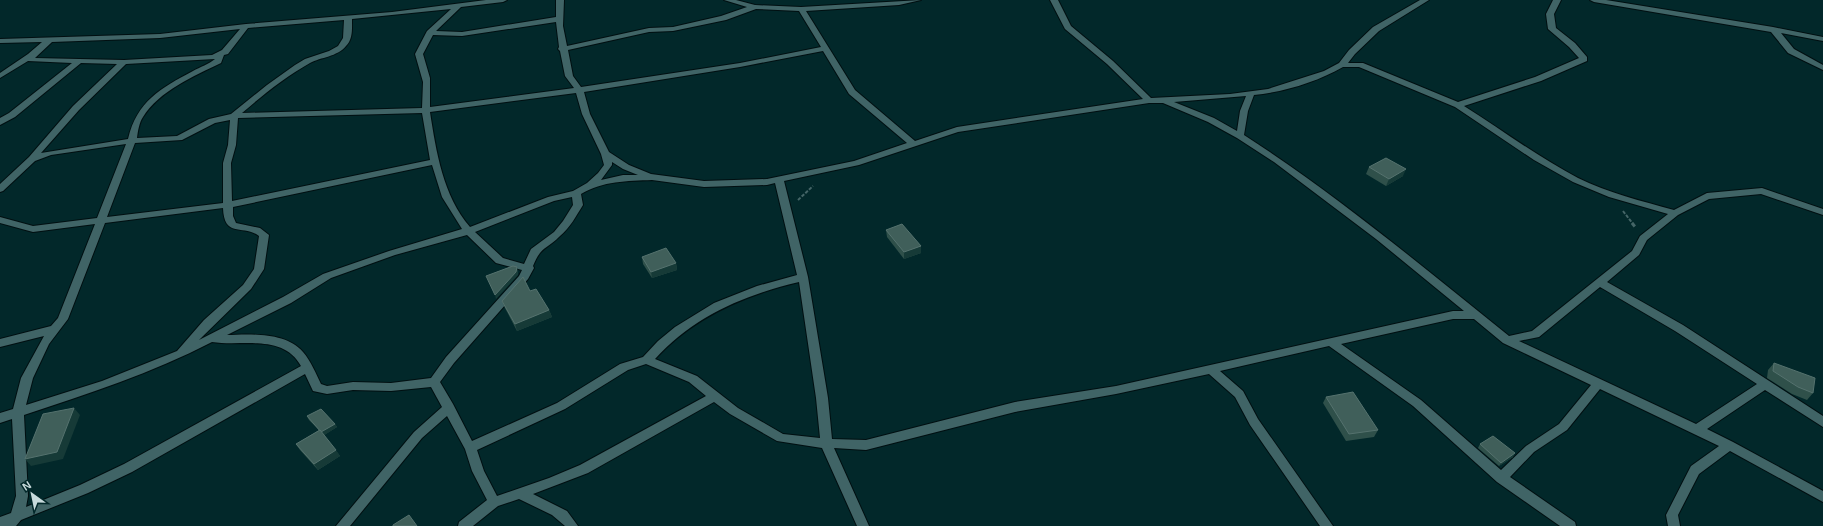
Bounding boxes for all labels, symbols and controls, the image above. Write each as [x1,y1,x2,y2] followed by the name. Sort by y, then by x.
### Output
[12,474,52,514] north arrow
[20,478,33,493] text: N

